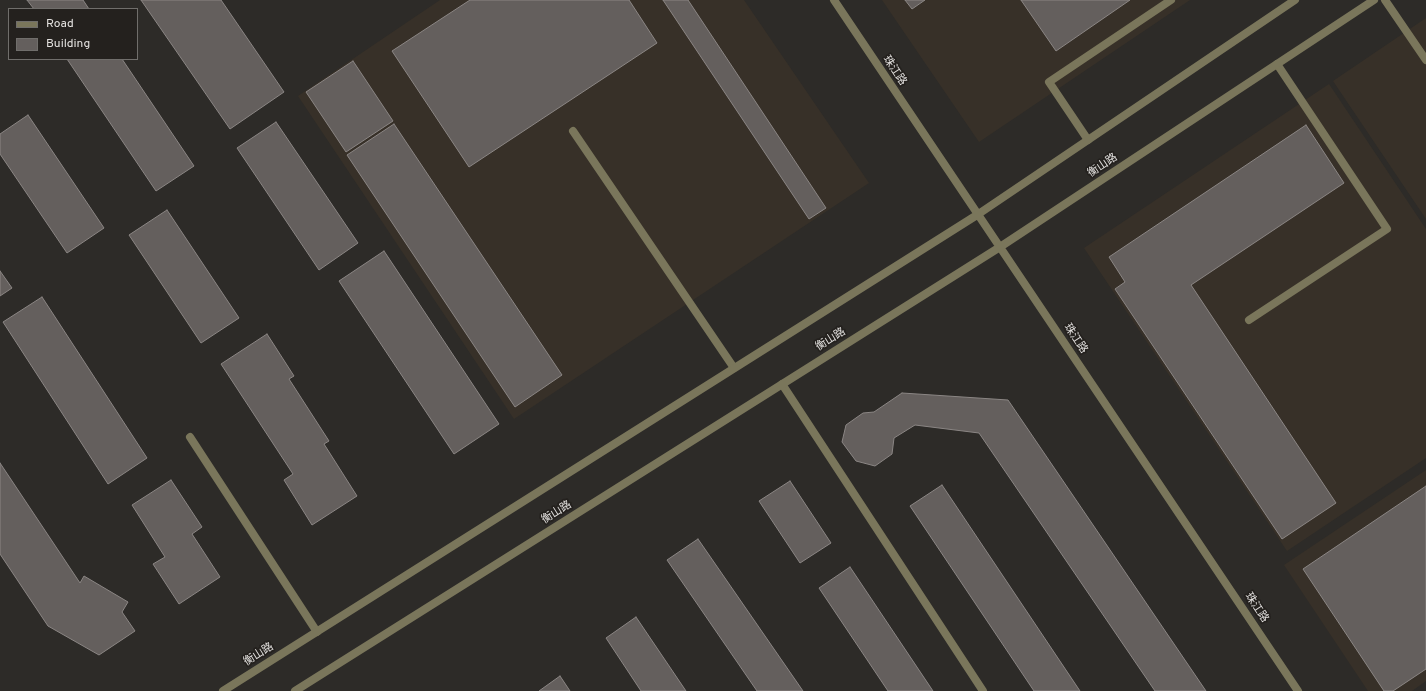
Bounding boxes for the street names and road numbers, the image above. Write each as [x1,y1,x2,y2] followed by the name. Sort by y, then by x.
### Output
[879,54,909,88] street label: 珠江路
[1086,151,1120,181] street label: 衡山路
[1060,322,1090,356] street label: 珠江路
[814,326,848,354] street label: 衡山路
[540,499,574,527] street label: 衡山路
[1241,591,1271,625] street label: 珠江路
[242,641,276,669] street label: 衡山路

